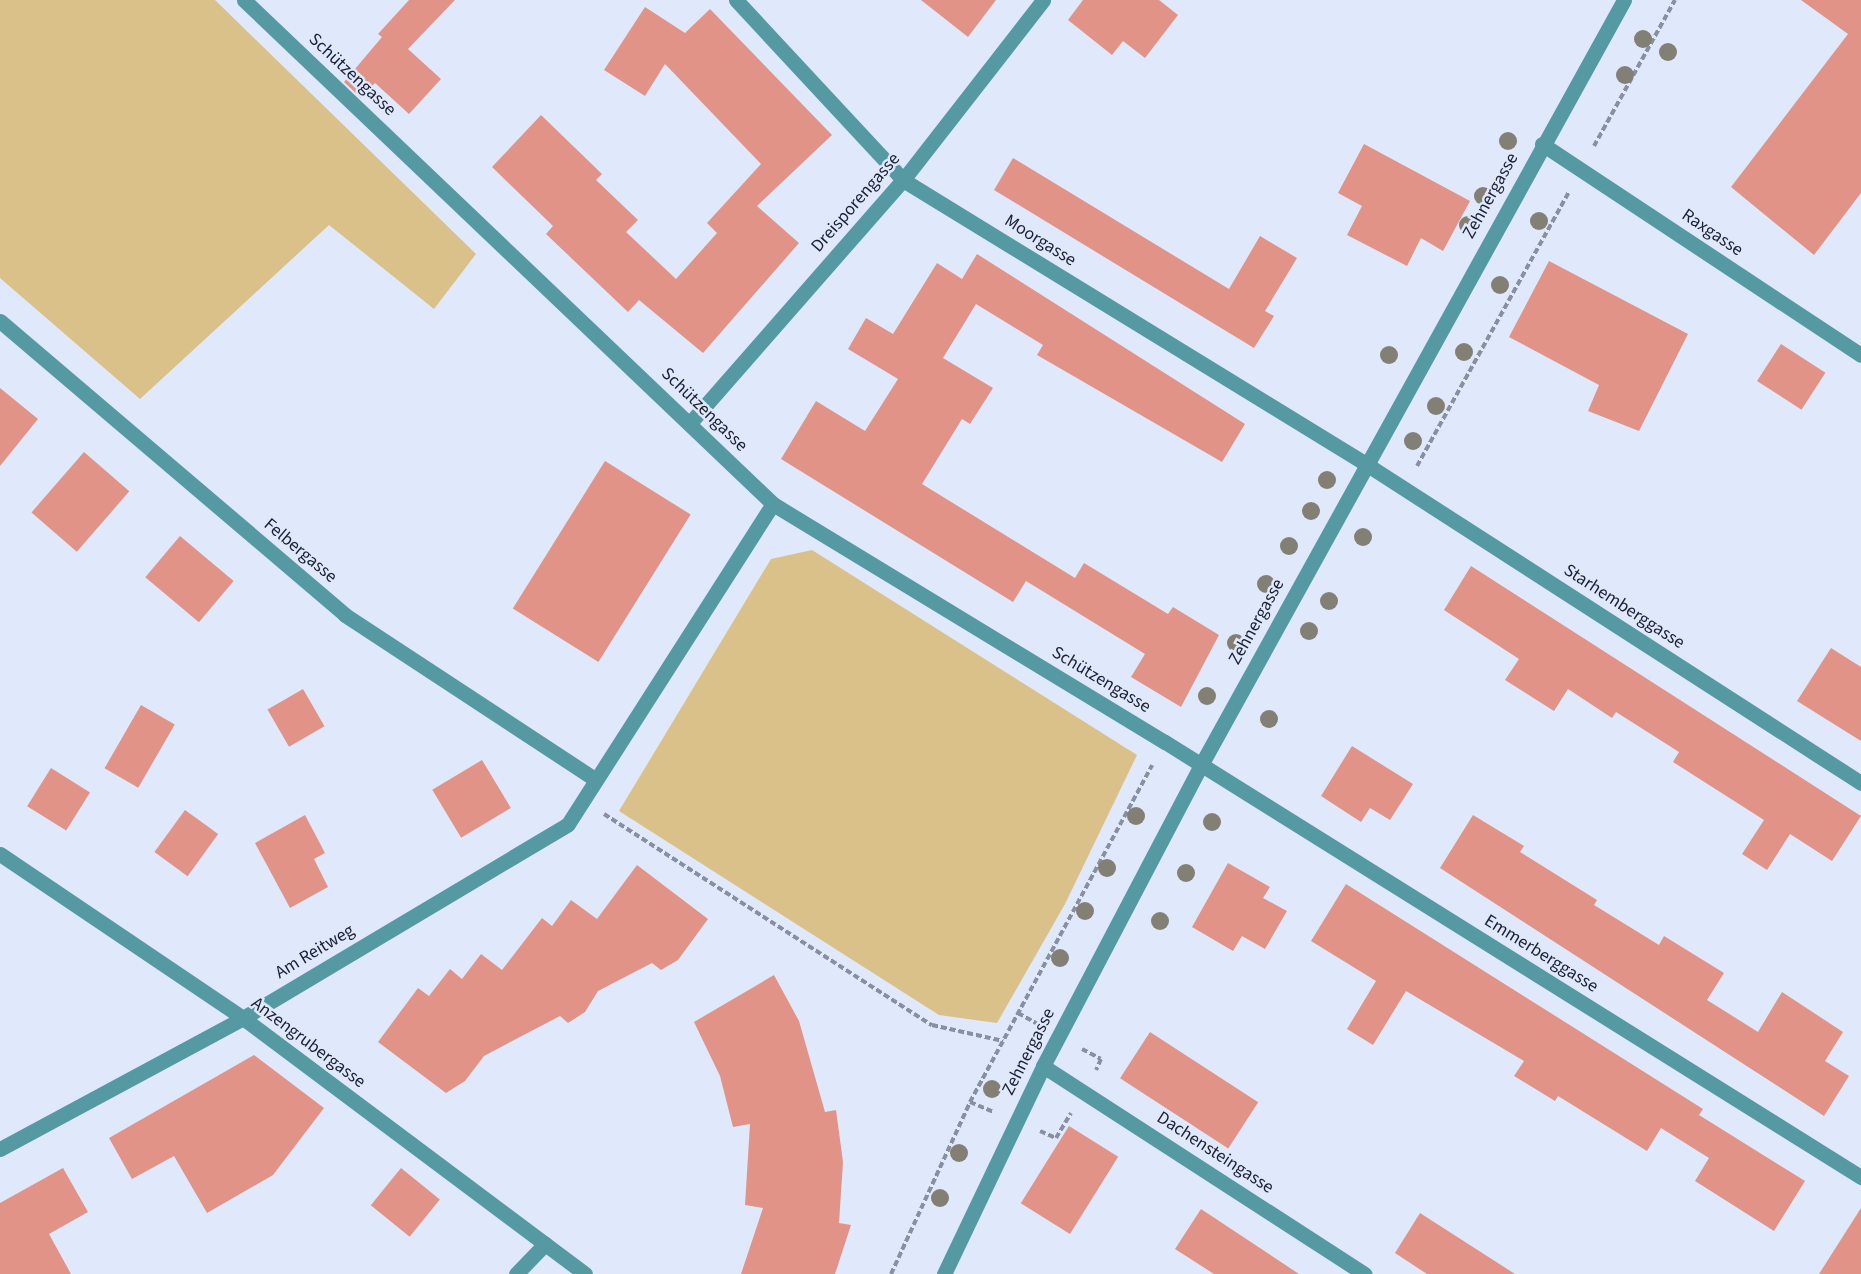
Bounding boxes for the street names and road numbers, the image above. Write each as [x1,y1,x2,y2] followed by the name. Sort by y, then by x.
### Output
[304,29,400,121] street label: Schützengasse
[807,149,905,257] street label: Dreisporengasse
[1459,149,1523,243] street label: Zehnergasse
[1677,205,1747,261] street label: Raxgasse
[1000,211,1080,271] street label: Moorgasse
[656,363,752,457] street label: Schützengasse
[259,514,341,588] street label: Felbergasse
[1560,560,1688,654] street label: Starhemberggasse
[1225,575,1289,669] street label: Zehnergasse
[1048,642,1154,718] street label: Schützengasse
[1480,910,1602,998] street label: Emmerberggasse
[272,920,358,984] street label: Am Reitweg
[246,993,370,1093] street label: Anzengrubergasse
[998,1005,1060,1099] street label: Zehnergasse
[1153,1107,1277,1199] street label: Dachensteingasse

